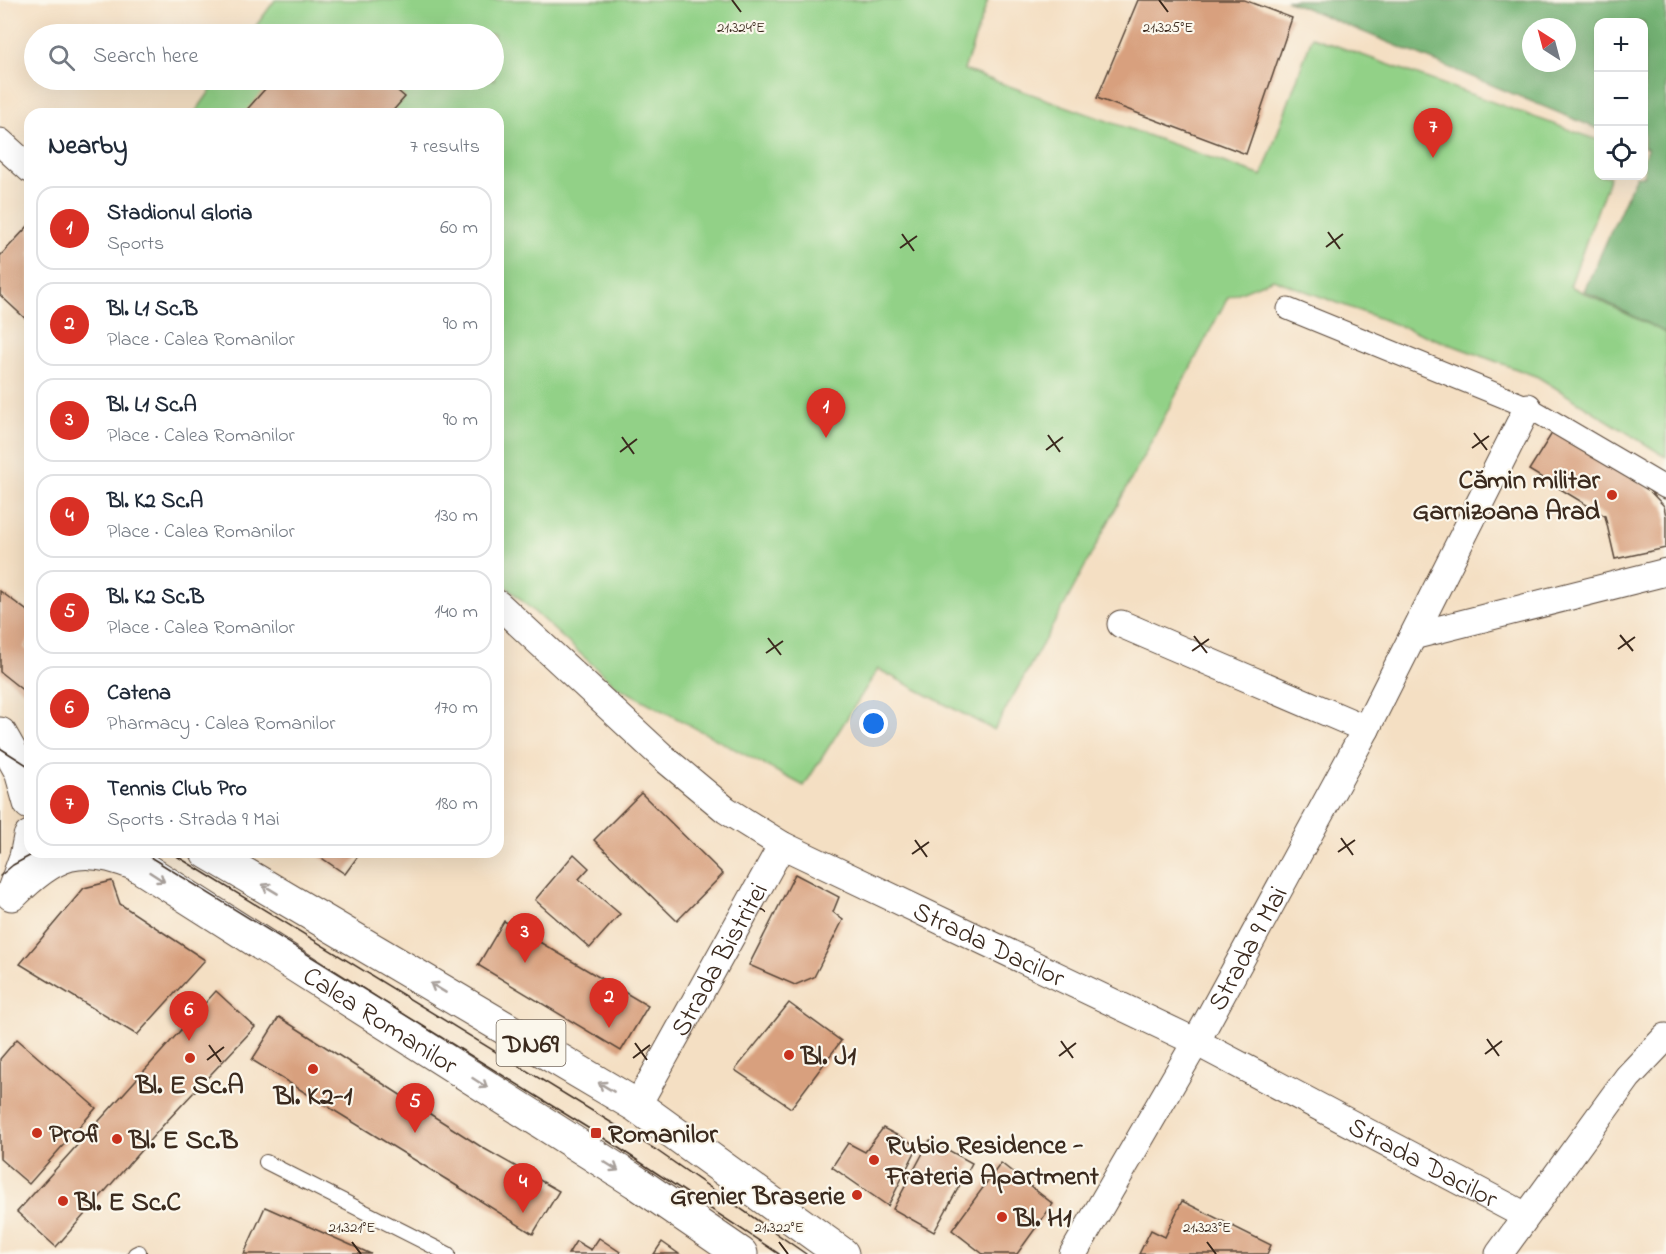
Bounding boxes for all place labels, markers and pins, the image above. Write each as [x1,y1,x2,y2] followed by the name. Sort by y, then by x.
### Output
[1414,108,1452,158] pin: 7
[806,388,846,438] pin: 1
[1413,462,1601,532] place label: Cămin militar Garnizoana Arad
[1605,488,1619,502] marker: Cămin militar Garnizoana Arad
[506,914,544,963] pin: 3
[590,978,628,1028] pin: 2
[170,992,208,1041] pin: 6
[799,1038,857,1077] place label: Bl. J1
[782,1048,796,1062] marker: Bl. J1
[183,1051,197,1065] marker: Bl. E Sc.A
[306,1062,320,1076] marker: Bl. K2-1
[134,1067,244,1106] place label: Bl. E Sc.A
[272,1078,353,1117] place label: Bl. K2-1
[396,1084,434,1133] pin: 5
[49,1116,103,1155] place label: Profi
[608,1116,718,1155] place label: Romanilor
[127,1122,238,1161] place label: Bl. E Sc.B
[30,1126,44,1140] marker: Profi
[589,1126,603,1140] marker: Romanilor
[884,1127,1100,1197] place label: Rubio Residence - Frateria Apartment
[110,1132,124,1146] marker: Bl. E Sc.B
[867,1153,881,1167] marker: Rubio Residence - Frateria Apartment
[504,1164,542,1213] pin: 4
[670,1178,846,1217] place label: Grenier Braserie
[73,1184,181,1223] place label: Bl. E Sc.C
[850,1188,864,1202] marker: Grenier Braserie
[56,1194,70,1208] marker: Bl. E Sc.C
[1012,1200,1072,1239] place label: Bl. H1
[995,1210,1009,1224] marker: Bl. H1

